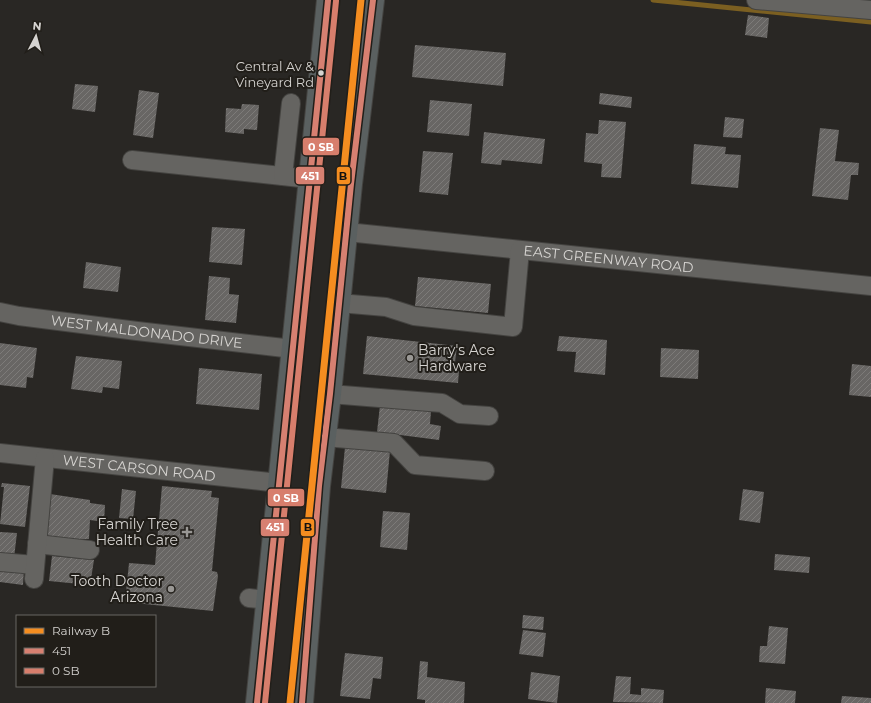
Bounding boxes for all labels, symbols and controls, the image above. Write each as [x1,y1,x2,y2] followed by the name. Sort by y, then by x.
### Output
[16,16,56,56] north arrow
[32,19,42,33] text: N
[235,58,314,90] place label: Central Av & Vineyard Rd
[316,68,326,78] marker: Central Av & Vineyard Rd
[302,137,340,156] line badge: 0 SB
[308,140,334,154] text: 0 SB
[295,166,325,185] line badge: 451
[336,166,351,185] line badge: B
[301,169,319,183] text: 451
[339,169,347,183] text: B
[523,241,695,277] street label: EAST GREENWAY ROAD
[50,311,243,352] street label: WEST MALDONADO DRIVE
[418,341,495,375] place label: Barry's Ace Hardware
[405,353,415,363] marker: Barry's Ace Hardware
[62,451,217,485] street label: WEST CARSON ROAD
[267,488,305,507] line badge: 0 SB
[273,491,299,505] text: 0 SB
[96,515,178,549] place label: Family Tree Health Care
[260,518,290,537] line badge: 451
[300,518,315,537] line badge: B
[266,520,284,534] text: 451
[304,520,312,534] text: B
[181,526,193,538] marker: Family Tree Health Care
[71,572,163,606] place label: Tooth Doctor Arizona
[166,584,176,594] marker: Tooth Doctor Arizona
[16,615,156,687] legend
[52,623,110,638] text: Railway B
[52,643,71,658] text: 451
[52,663,80,678] text: 0 SB

